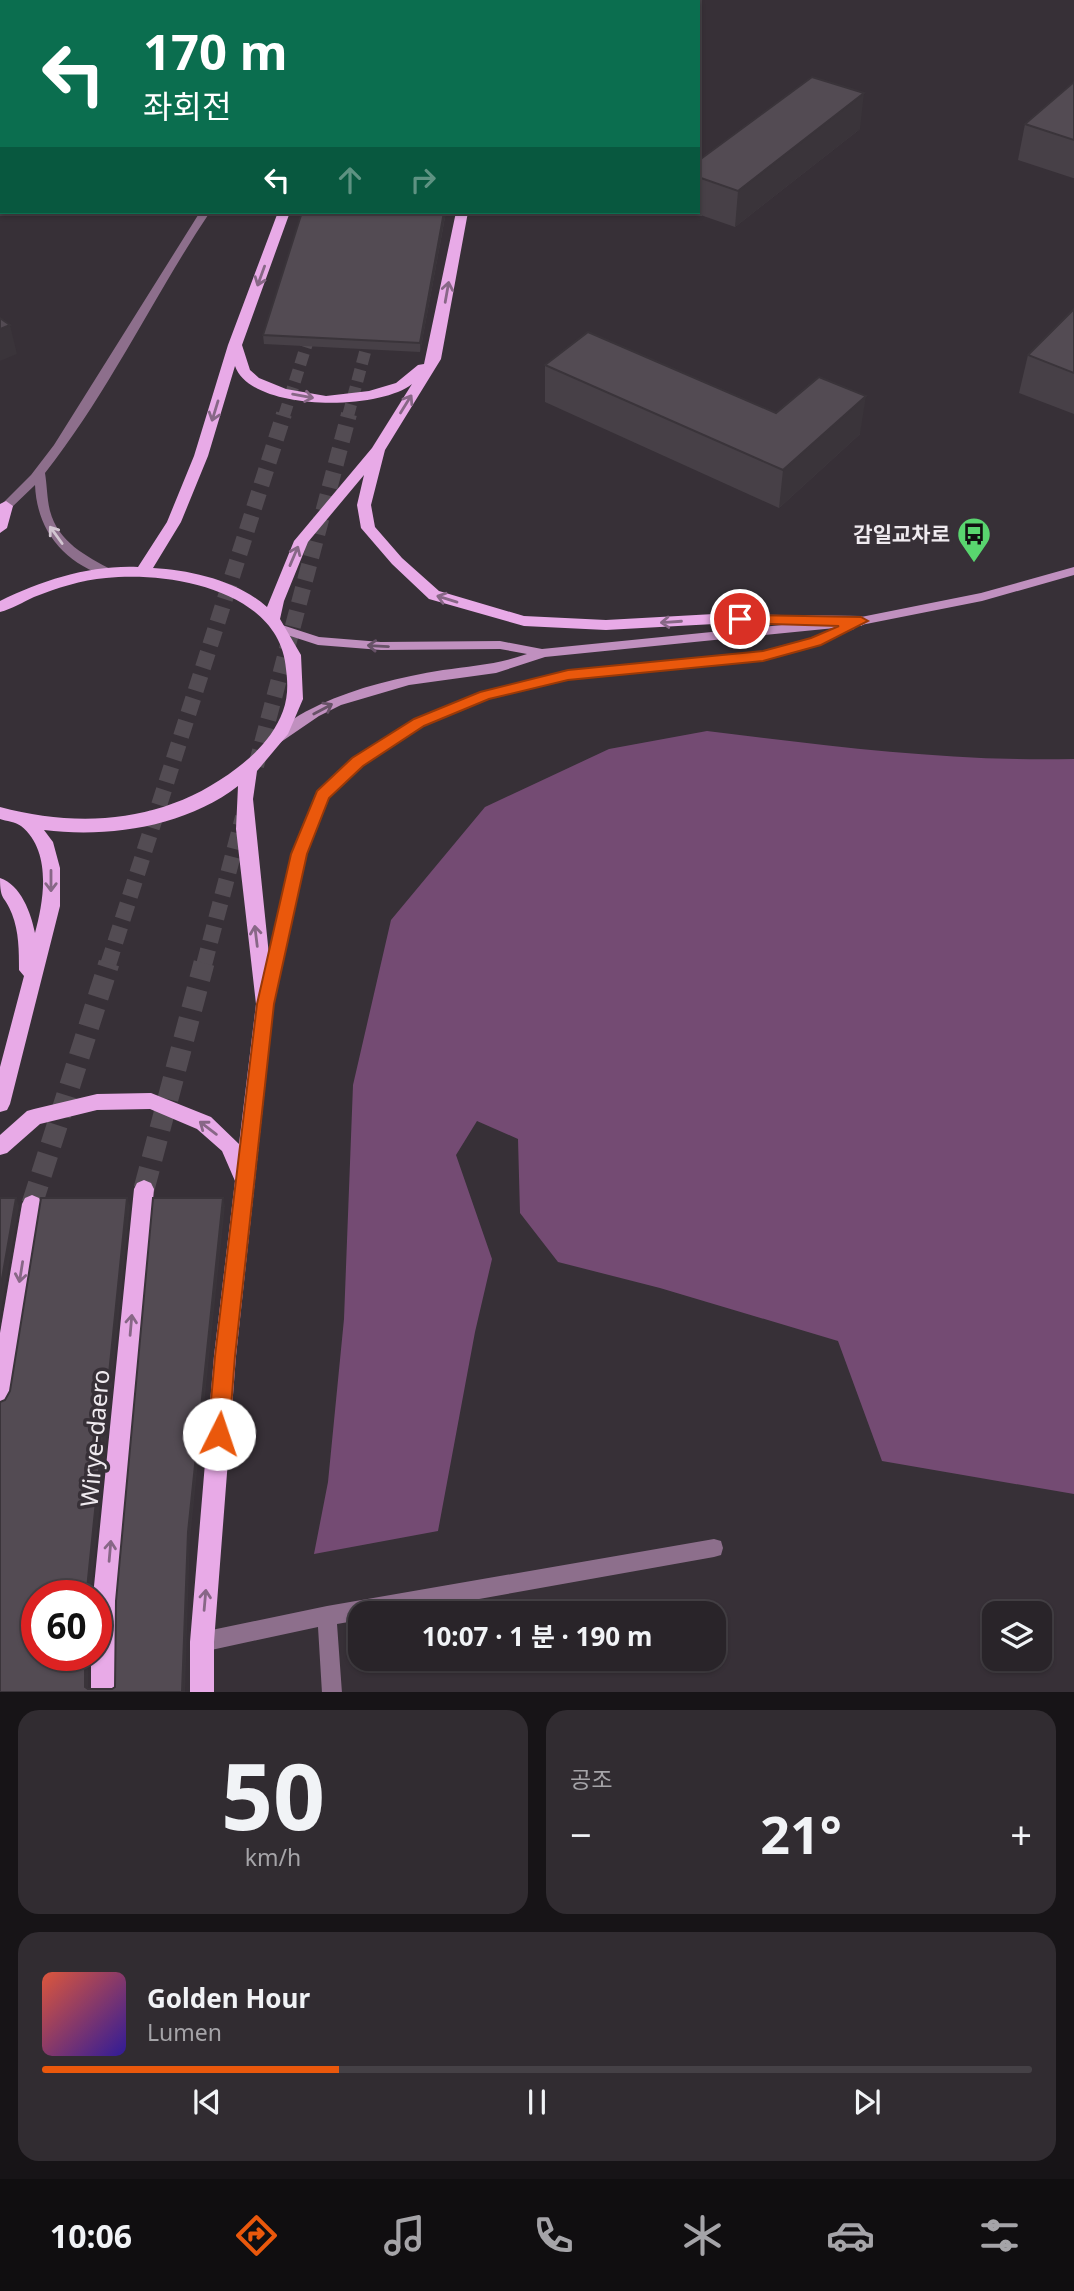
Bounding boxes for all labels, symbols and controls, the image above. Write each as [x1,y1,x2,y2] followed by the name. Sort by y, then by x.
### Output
[143,18,288,84] text: 170 m
[28,28,119,119] icon: left
[143,84,231,127] text: 좌회전
[258,161,296,199] icon: left
[331,161,369,199] icon: ahead
[404,161,442,199] icon: right
[254,265,267,287] one-way arrow
[441,281,454,304] one-way arrow
[291,390,314,403] one-way arrow
[400,395,414,415] one-way arrow
[208,399,220,421] one-way arrow
[955,515,993,564] bus stop icon: 감일교차로
[853,520,950,548] place label: 감일교차로
[49,526,64,545] one-way arrow
[288,546,301,567] one-way arrow
[710,589,770,649] pin
[436,591,458,604] one-way arrow
[721,600,759,638] icon: arrive
[659,615,682,628] one-way arrow
[367,639,389,652] one-way arrow
[312,702,333,715] one-way arrow
[44,869,58,892] one-way arrow
[250,925,263,948] one-way arrow
[199,1120,218,1135] one-way arrow
[14,1260,27,1282] one-way arrow
[125,1314,138,1336] one-way arrow
[72,1368,116,1508] street label: Wirye-daero
[182,1397,256,1471] position arrow
[104,1540,117,1563] one-way arrow
[21,1580,112,1671] speed limit sign: 60
[199,1589,212,1612] one-way arrow
[982,1601,1052,1671] map controls
[982,1601,1052,1671] button: layers
[422,1618,652,1654] text: 10:07 · 1 분 · 190 m
[221,1733,325,1857] text: 50
[570,1763,612,1795] text: 공조
[760,1798,842,1869] text: 21°
[570,1808,592,1860] text: −
[1010,1808,1032,1860] text: +
[245,1841,301,1873] text: km/h
[147,1980,310,2016] text: Golden Hour
[147,2016,222,2048] text: Lumen
[188,2083,226,2121] icon: previous
[518,2083,556,2121] icon: pause
[848,2083,886,2121] icon: next
[232,2211,281,2260] icon: directions
[380,2211,429,2260] icon: music
[529,2211,578,2260] icon: phone
[678,2211,727,2260] icon: climate
[826,2211,875,2260] icon: car
[975,2211,1024,2260] icon: filters
[50,2214,132,2257] text: 10:06

